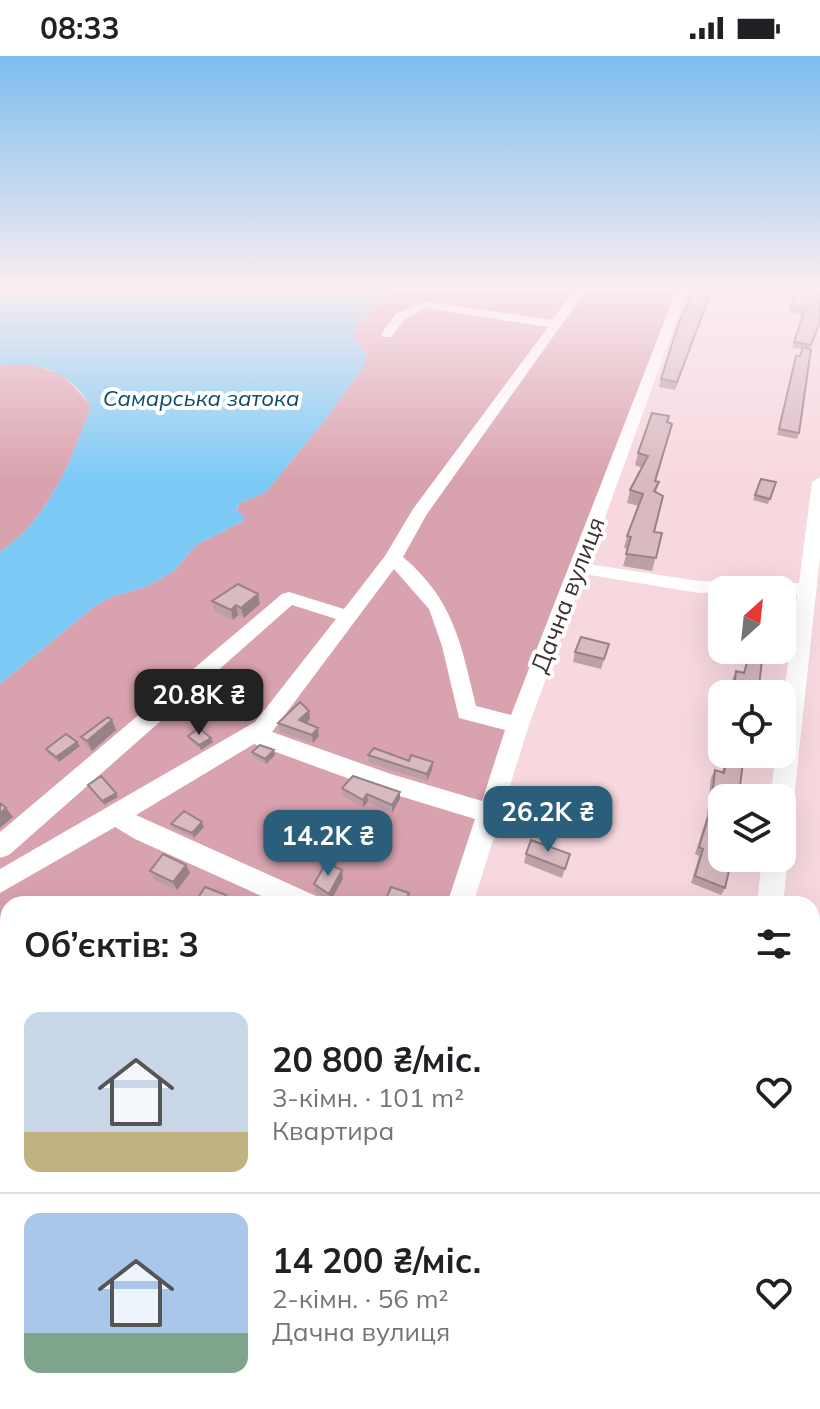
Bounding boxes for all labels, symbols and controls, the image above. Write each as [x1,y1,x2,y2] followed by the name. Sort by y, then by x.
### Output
[40,9,119,47] text: 08:33
[103,384,299,412] water label: Самарська затока
[524,512,611,677] street label: Дачна вулиця
[708,576,796,664] north arrow
[708,576,796,872] map controls
[125,669,273,737] pin: 20.8K ₴
[152,678,246,711] text: 20.8K ₴
[708,680,796,768] button: locate
[708,784,796,872] button: layers
[474,786,622,854] pin: 26.2K ₴
[501,795,595,828] text: 26.2K ₴
[254,810,402,878] pin: 14.2K ₴
[281,819,375,852] text: 14.2K ₴
[752,922,796,966] icon: filters
[24,923,199,966] text: Об’єктів: 3
[272,1038,481,1081] text: 20 800 ₴/міс.
[88,1044,184,1140] icon: home
[752,1070,796,1114] icon: heart
[272,1081,464,1114] text: 3-кімн. · 101 m²
[272,1114,394,1147] text: Квартира
[272,1239,481,1282] text: 14 200 ₴/міс.
[88,1245,184,1341] icon: home
[752,1271,796,1315] icon: heart
[272,1282,448,1315] text: 2-кімн. · 56 m²
[272,1315,450,1348] text: Дачна вулиця

